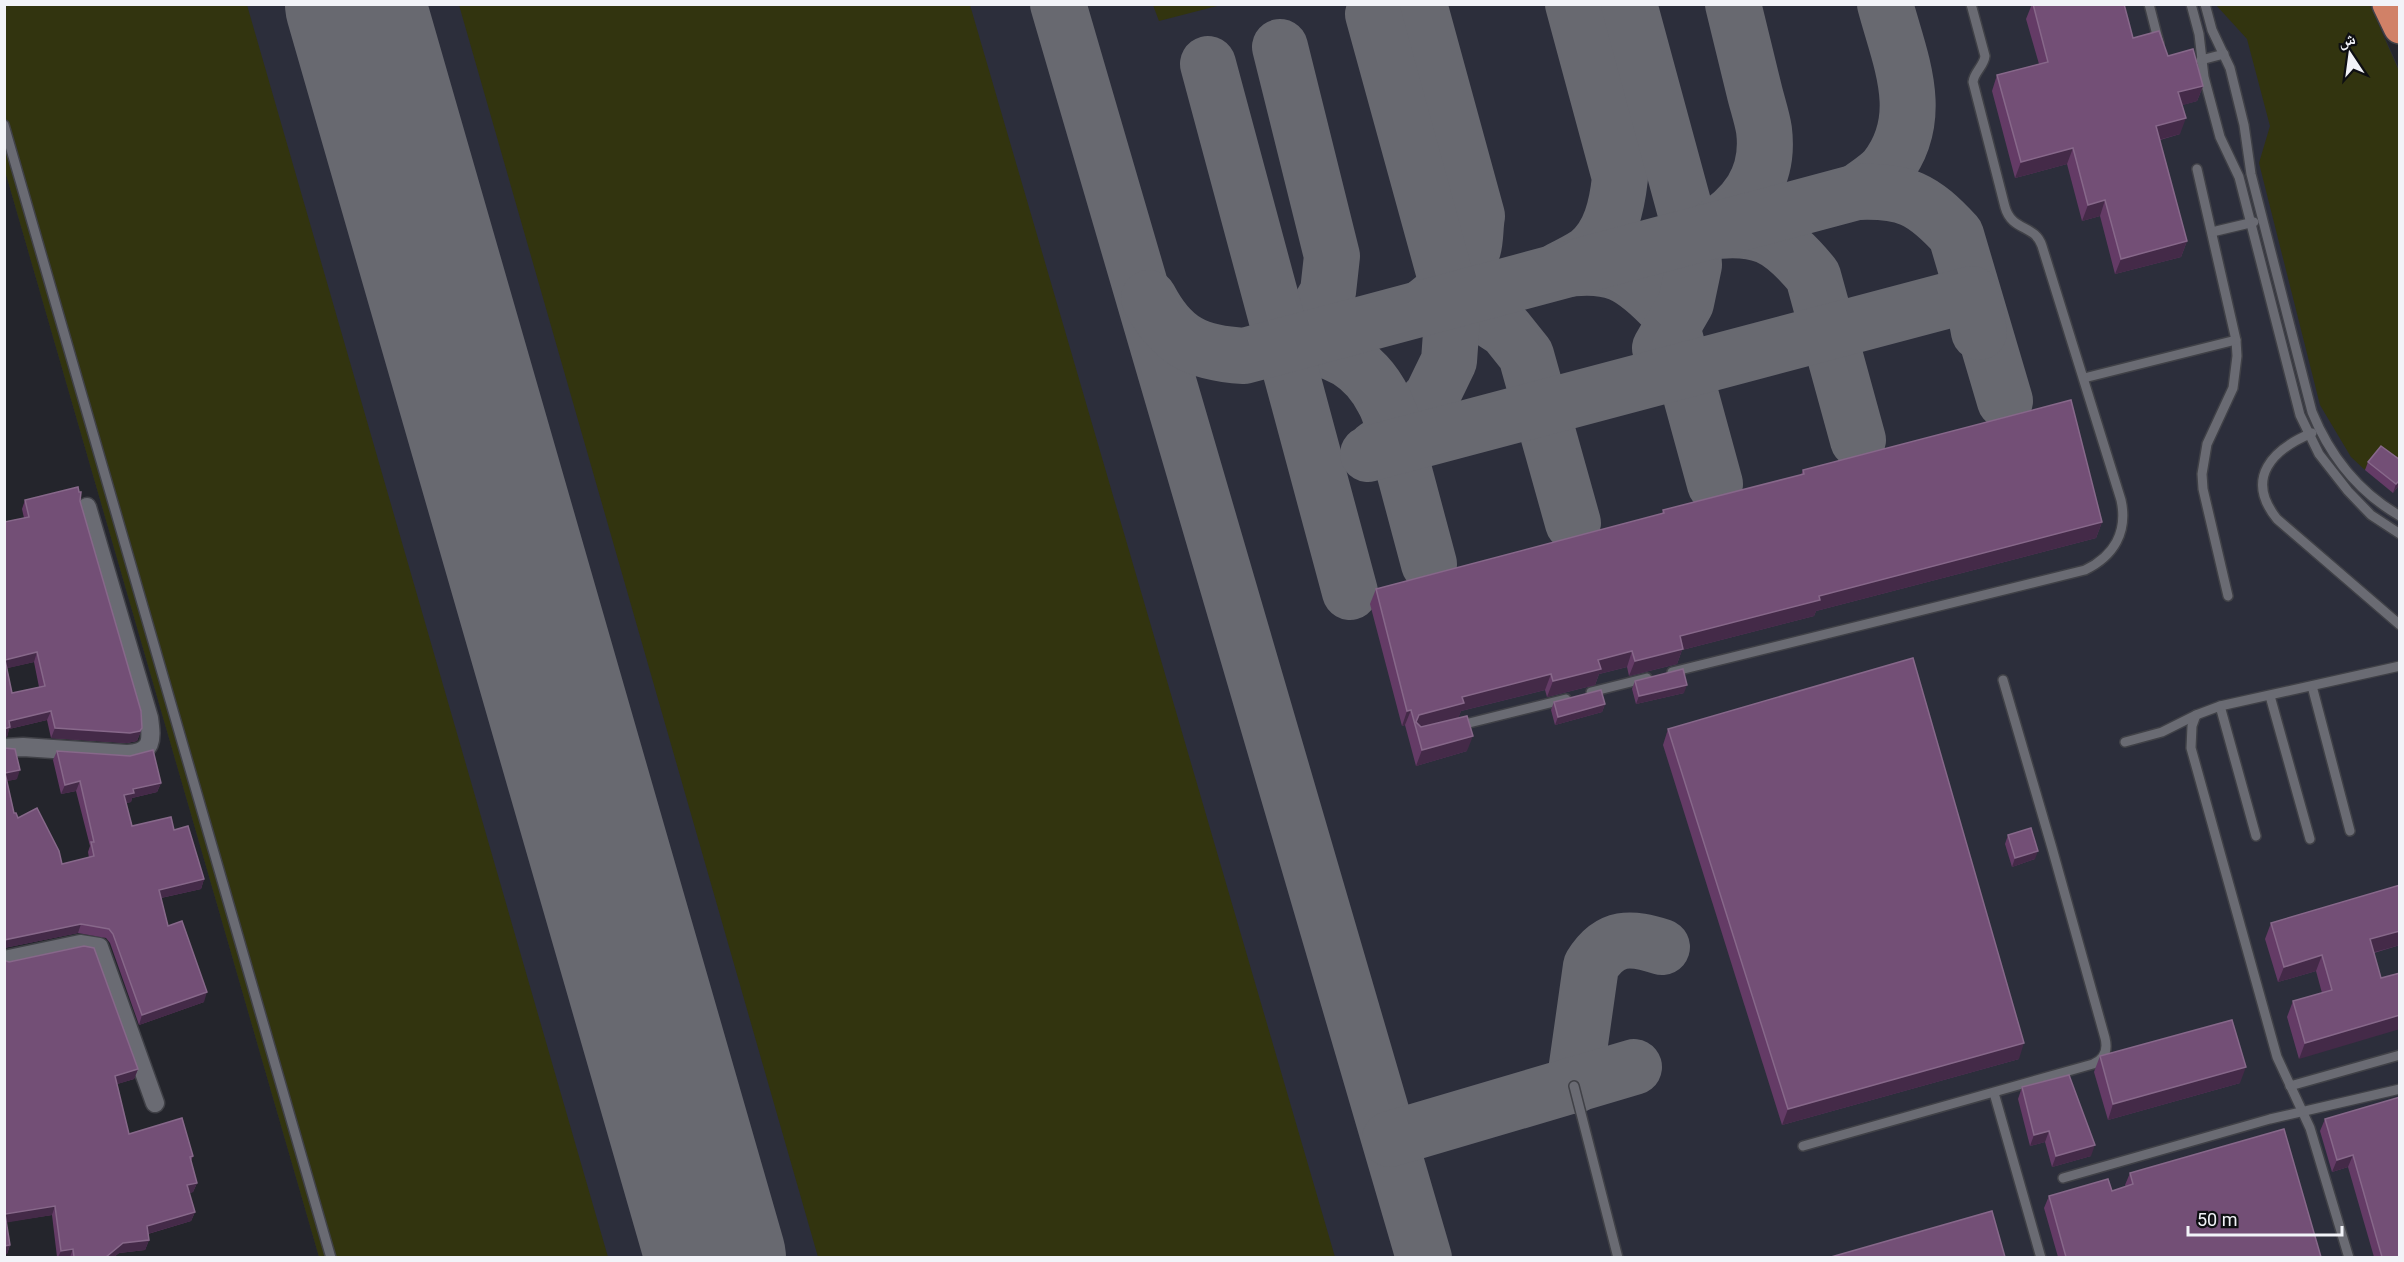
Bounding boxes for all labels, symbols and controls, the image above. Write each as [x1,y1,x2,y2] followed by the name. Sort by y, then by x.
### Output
[2320,24,2380,84] north arrow
[2336,29,2357,51] text: ش
[2188,1199,2342,1237] scale bar
[2197,1209,2237,1230] text: 50 m

